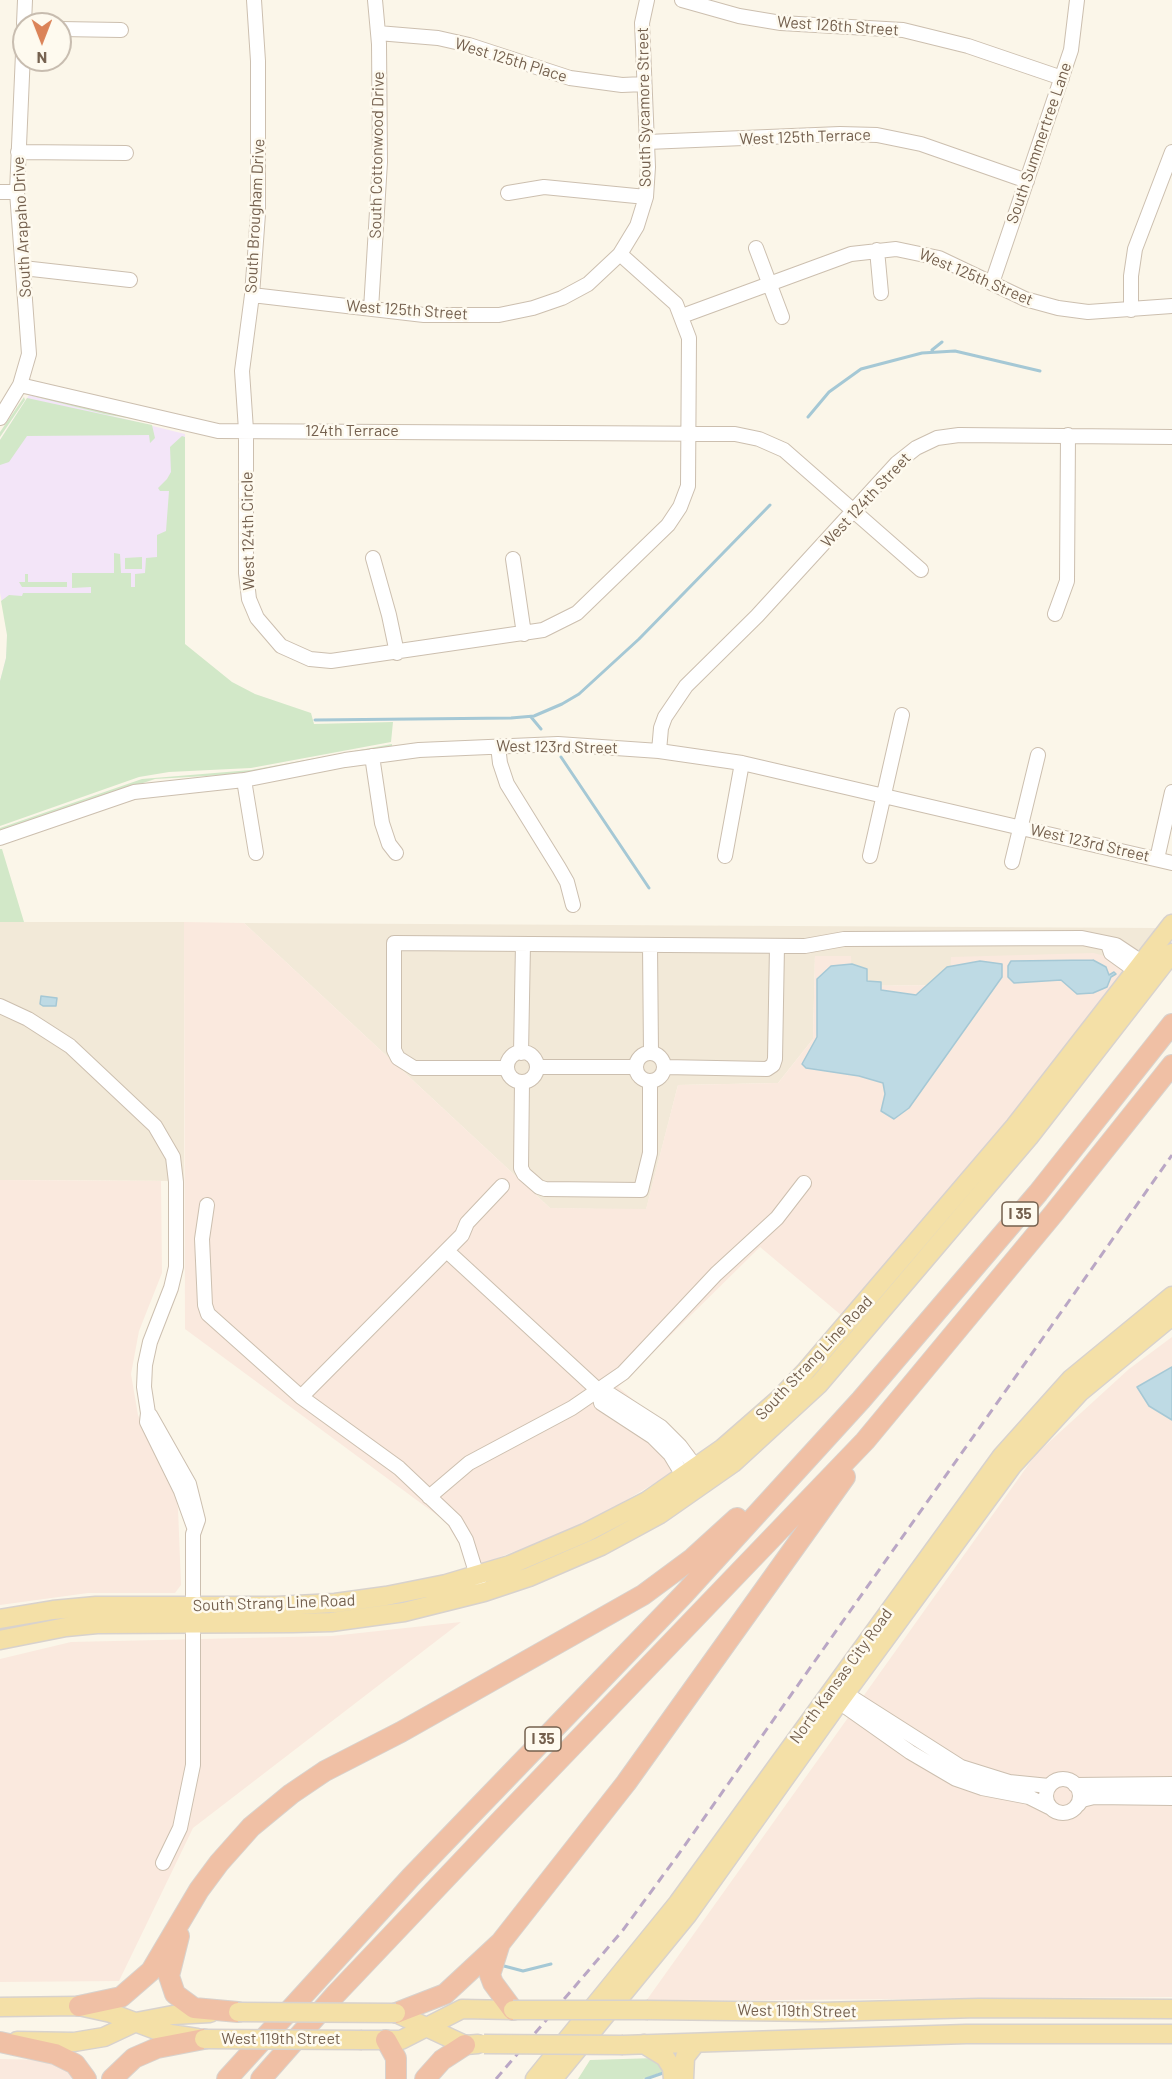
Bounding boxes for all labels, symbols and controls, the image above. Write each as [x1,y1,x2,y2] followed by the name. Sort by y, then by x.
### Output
[12,12,72,72] north arrow
[776,12,900,40] street label: West 126th Street
[633,27,655,187] street label: South Sycamore Street
[452,34,570,86] street label: West 125th Place
[37,49,47,68] text: N
[1002,60,1076,226] street label: South Summertree Lane
[366,71,388,239] street label: South Cottonwood Drive
[739,125,871,149] street label: West 125th Terrace
[241,138,269,294] street label: South Brougham Drive
[9,156,35,298] street label: South Arapaho Drive
[916,244,1036,310] street label: West 125th Street
[345,296,469,324] street label: West 125th Street
[305,421,399,441] street label: 124th Terrace
[817,449,915,551] street label: West 124th Street
[237,471,259,591] street label: West 124th Circle
[496,736,618,758] street label: West 123rd Street
[1028,820,1152,866] street label: West 123rd Street
[1002,1202,1038,1226] road number: I 35
[752,1292,876,1424] street label: South Strang Line Road
[192,1591,356,1615] street label: South Strang Line Road
[786,1605,896,1747] street label: North Kansas City Road
[525,1727,561,1751] road number: I 35
[737,2000,857,2022] street label: West 119th Street
[221,2029,341,2049] street label: West 119th Street

